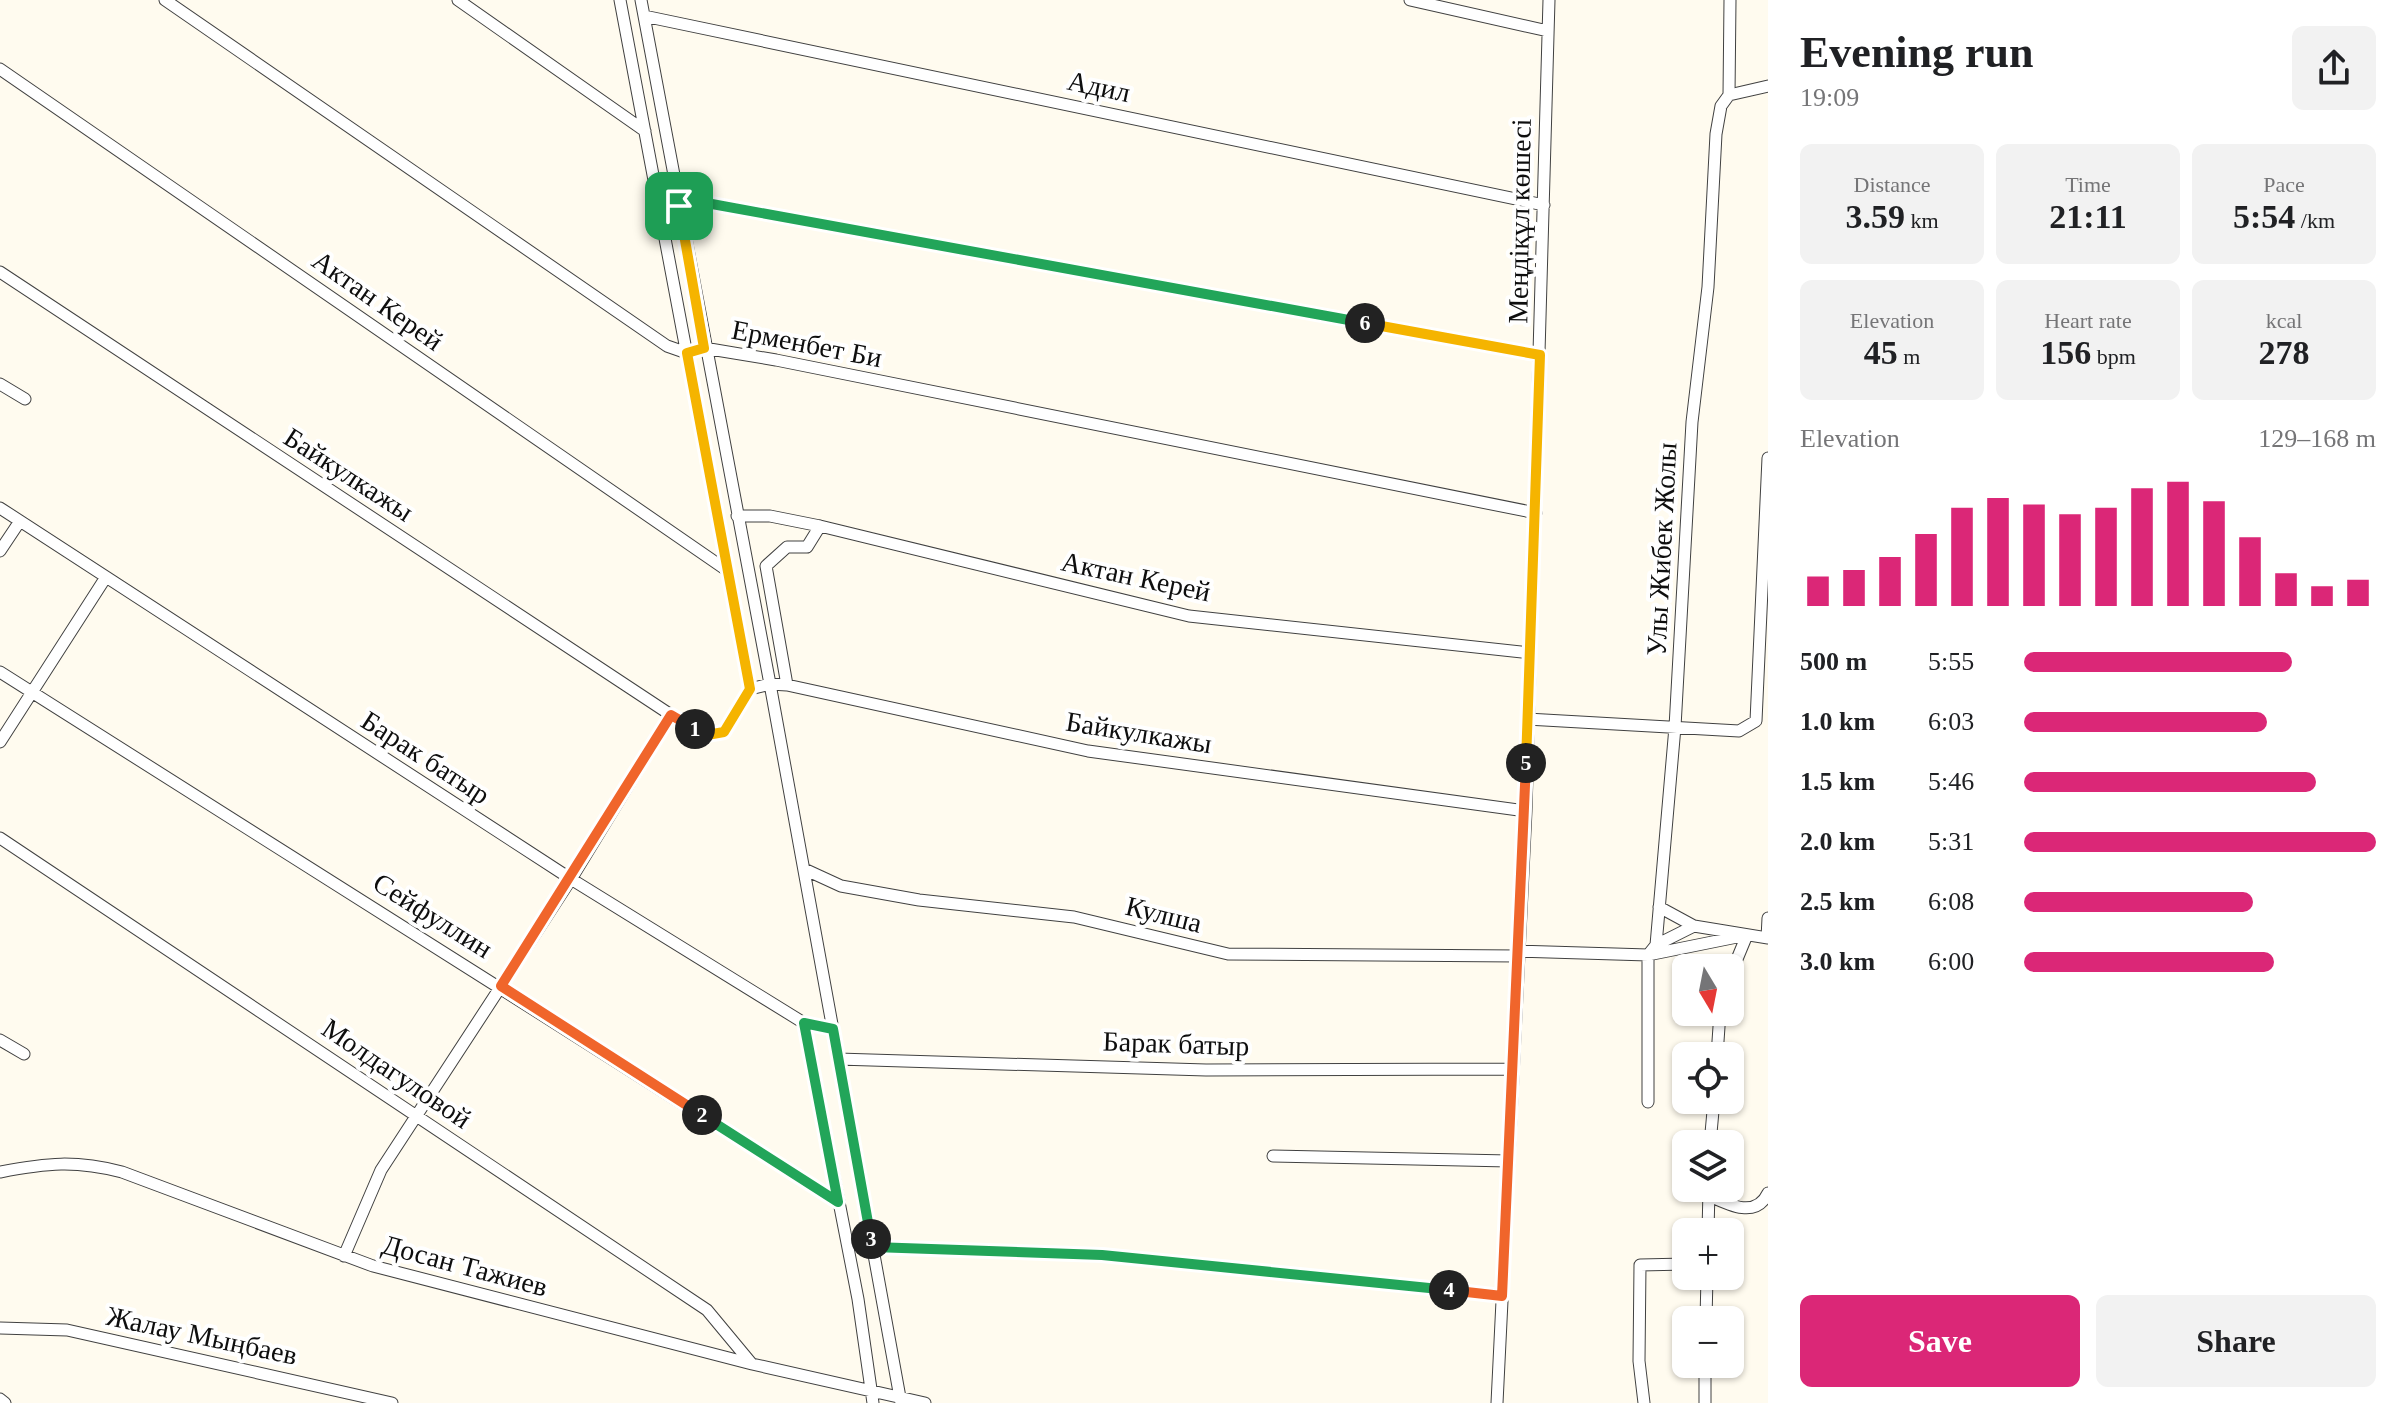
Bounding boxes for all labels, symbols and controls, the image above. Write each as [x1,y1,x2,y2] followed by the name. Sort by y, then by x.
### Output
[2292,26,2376,110] button: share
[1800,28,2034,77] text: Evening run
[1065,65,1133,108] street label: Адил
[1800,83,1859,112] text: 19:09
[1502,118,1537,324] street label: Меңдіқұл көшесі
[645,172,713,240] pin
[1854,172,1930,197] text: Distance
[2065,172,2111,197] text: Time
[2263,172,2305,197] text: Pace
[657,184,701,228] icon: arrive
[1845,198,1905,235] text: 3.59
[2049,198,2127,235] text: 21:11
[2233,198,2295,235] text: 5:54
[1905,208,1939,233] text: km
[2295,208,2335,233] text: /km
[307,244,449,357] street label: Актан Керей
[1345,303,1385,343] pin: 6
[1850,308,1934,333] text: Elevation
[2044,308,2132,333] text: Heart rate
[2266,308,2302,333] text: kcal
[1360,310,1371,335] text: 6
[729,314,885,373] street label: Ерменбет Би
[1864,334,1898,371] text: 45
[2040,334,2091,371] text: 156
[2259,334,2310,371] text: 278
[1898,344,1920,369] text: m
[2091,344,2136,369] text: bpm
[279,421,419,528] street label: Байкулкажы
[1800,424,1900,453] text: Elevation
[2258,424,2376,453] text: 129–168 m
[1640,441,1683,656] street label: Улы Жибек Жолы
[1058,546,1213,607] street label: Актан Керей
[1800,647,1867,676] text: 500 m
[1928,647,1974,676] text: 5:55
[356,705,496,810] street label: Барак батыр
[1064,706,1214,759] street label: Байкулкажы
[1800,707,1875,736] text: 1.0 km
[1928,707,1974,736] text: 6:03
[675,709,715,749] pin: 1
[690,716,701,741] text: 1
[1506,743,1546,783] pin: 5
[1521,750,1532,775] text: 5
[1800,767,1875,796] text: 1.5 km
[1928,767,1974,796] text: 5:46
[1800,827,1875,856] text: 2.0 km
[1928,827,1974,856] text: 5:31
[367,867,498,964] street label: Сейфуллин
[1800,887,1875,916] text: 2.5 km
[1928,887,1974,916] text: 6:08
[1123,890,1206,939] street label: Кулша
[1800,947,1875,976] text: 3.0 km
[1928,947,1974,976] text: 6:00
[1672,954,1744,1026] north arrow
[1672,954,1744,1378] map controls
[316,1012,477,1135] street label: Молдагуловой
[1102,1025,1250,1062] street label: Барак батыр
[1672,1042,1744,1114] button: locate
[682,1095,722,1135] pin: 2
[697,1102,708,1127] text: 2
[1672,1130,1744,1202] button: layers
[1672,1218,1744,1290] button: +
[851,1219,891,1259] pin: 3
[866,1226,877,1251] text: 3
[379,1229,551,1302] street label: Досан Тажиев
[1429,1270,1469,1310] pin: 4
[1444,1277,1455,1302] text: 4
[1800,1295,2080,1387] button: Save
[2096,1295,2376,1387] button: Share
[104,1300,300,1371] street label: Жалау Мыңбаев
[1672,1306,1744,1378] button: −

